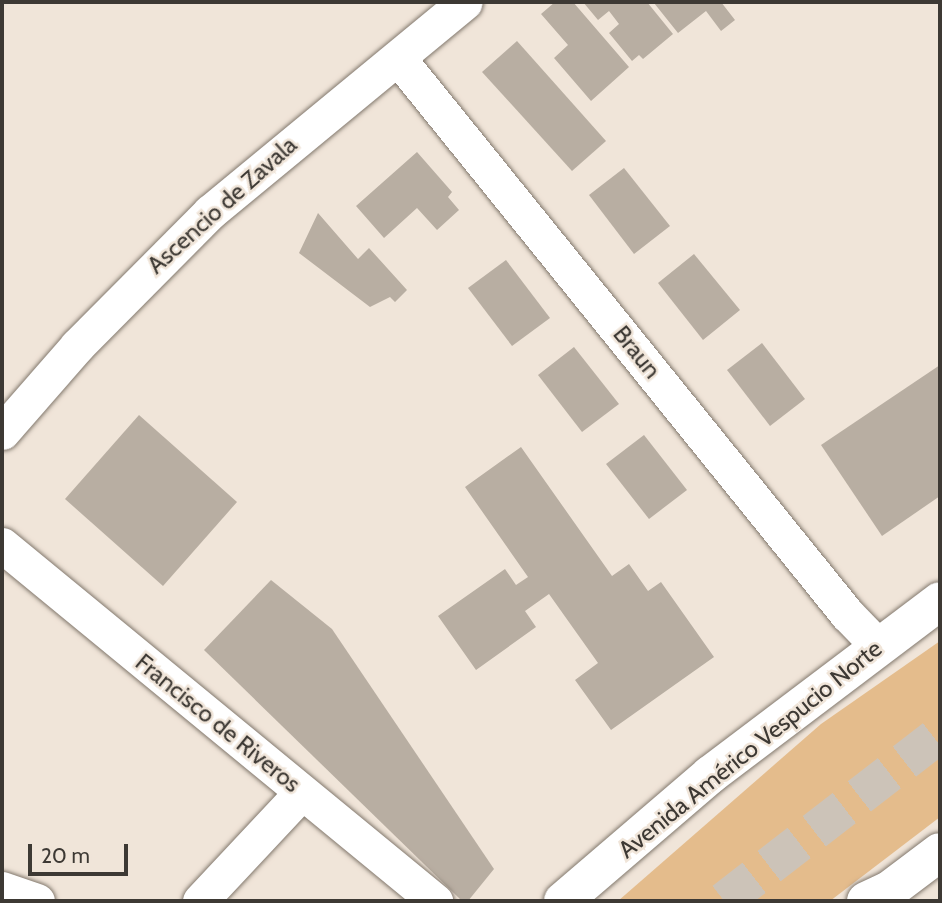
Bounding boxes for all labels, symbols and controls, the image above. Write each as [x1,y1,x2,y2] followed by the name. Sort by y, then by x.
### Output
[141,130,303,280] street label: Ascencio de Zavala
[607,320,667,384] street label: Braun
[613,634,887,864] street label: Avenida Américo Vespucio Norte
[130,648,306,798] street label: Francisco de Riveros
[32,830,131,874] scale bar
[41,843,90,868] text: 20 m

